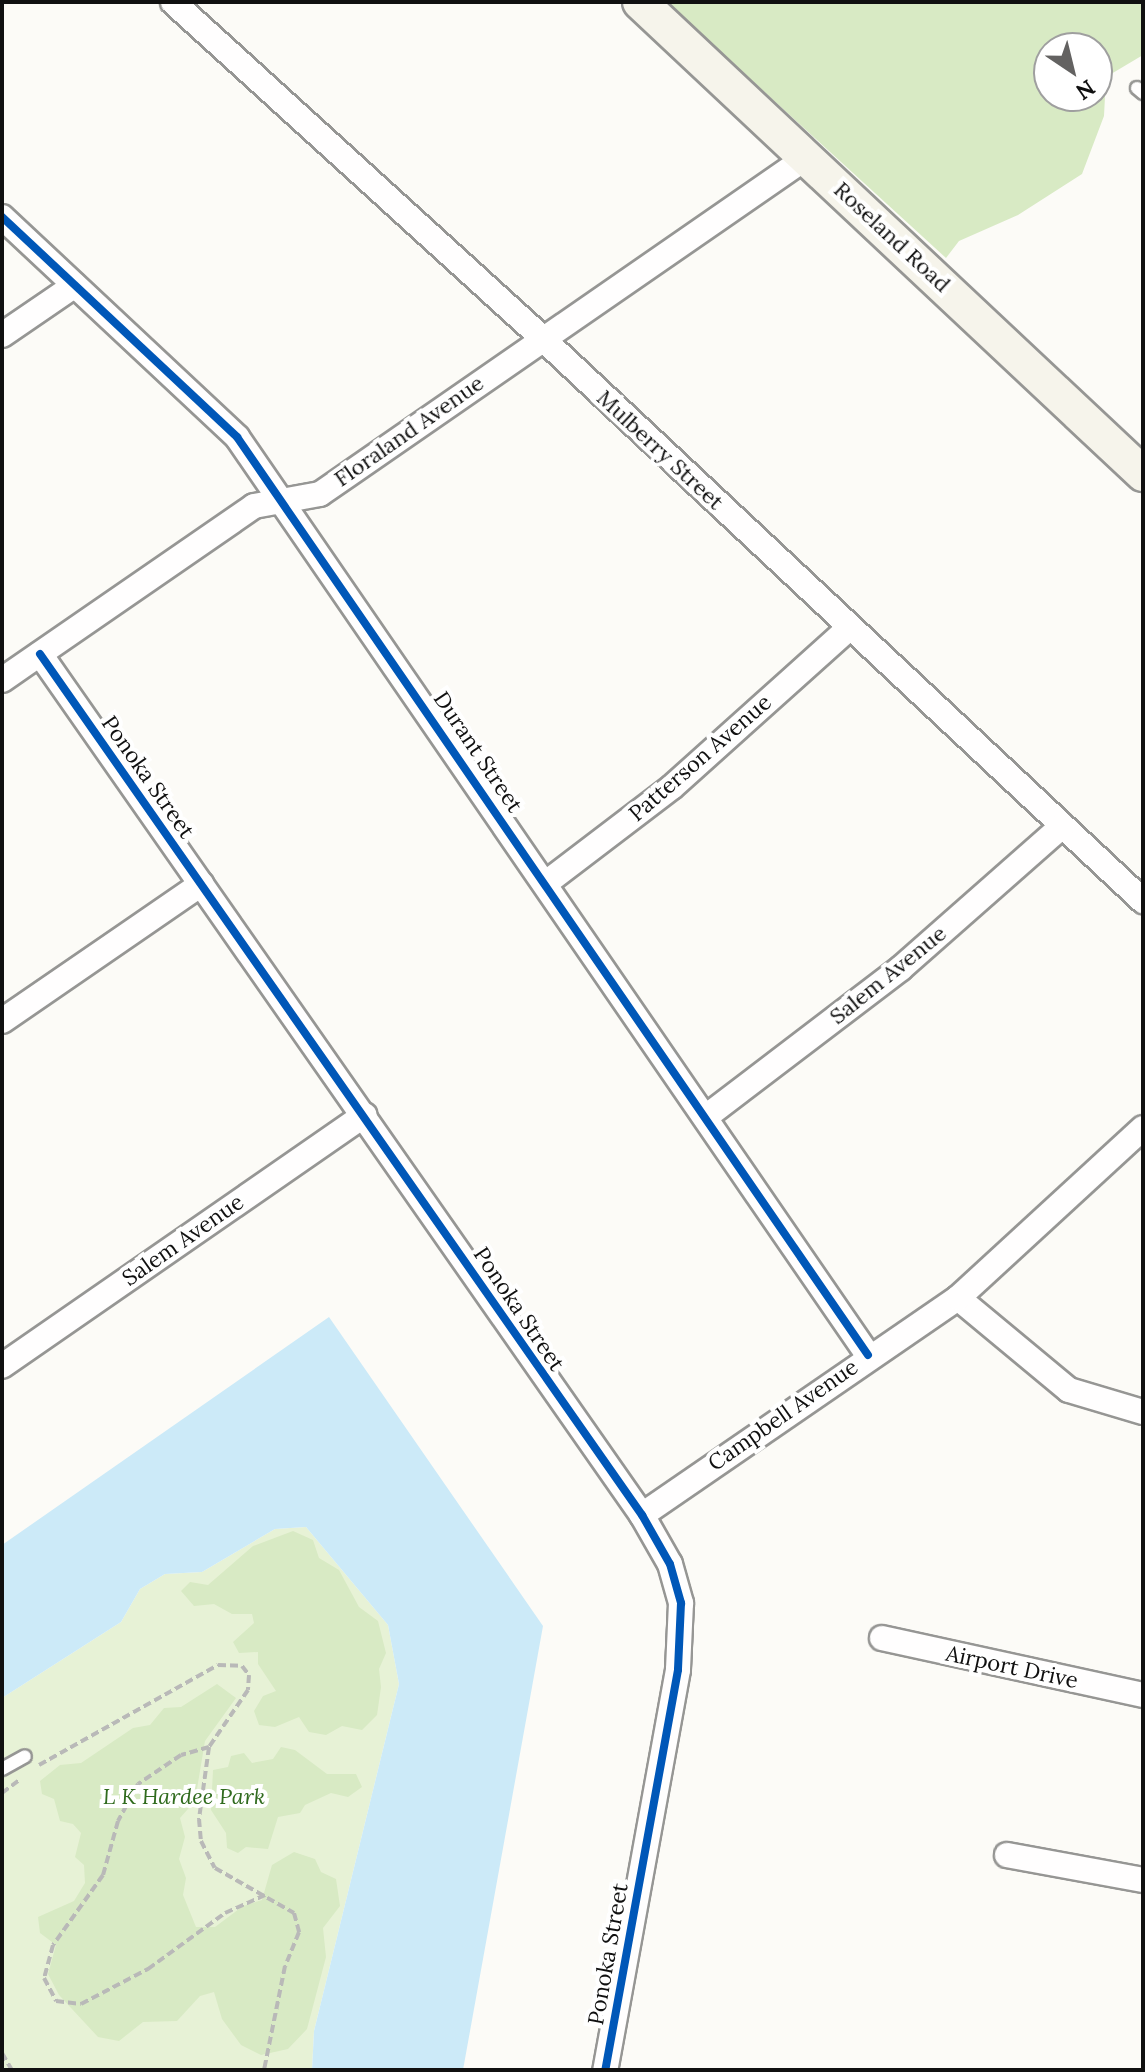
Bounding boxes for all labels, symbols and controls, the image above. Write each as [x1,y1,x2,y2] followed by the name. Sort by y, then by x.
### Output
[1033,32,1113,112] north arrow
[1071,74,1101,106] text: N
[828,176,956,298] street label: Roseland Road
[329,370,489,492] street label: Floraland Avenue
[591,385,729,515] street label: Mulberry Street
[428,687,528,817] street label: Durant Street
[623,689,777,827] street label: Patterson Avenue
[96,711,200,843] street label: Ponoka Street
[825,920,951,1030] street label: Salem Avenue
[117,1189,249,1291] street label: Salem Avenue
[468,1242,570,1376] street label: Ponoka Street
[703,1354,863,1476] street label: Campbell Avenue
[943,1640,1081,1694] street label: Airport Drive
[103,1784,265,1810] park label: L K Hardee Park
[583,1881,633,2027] street label: Ponoka Street

